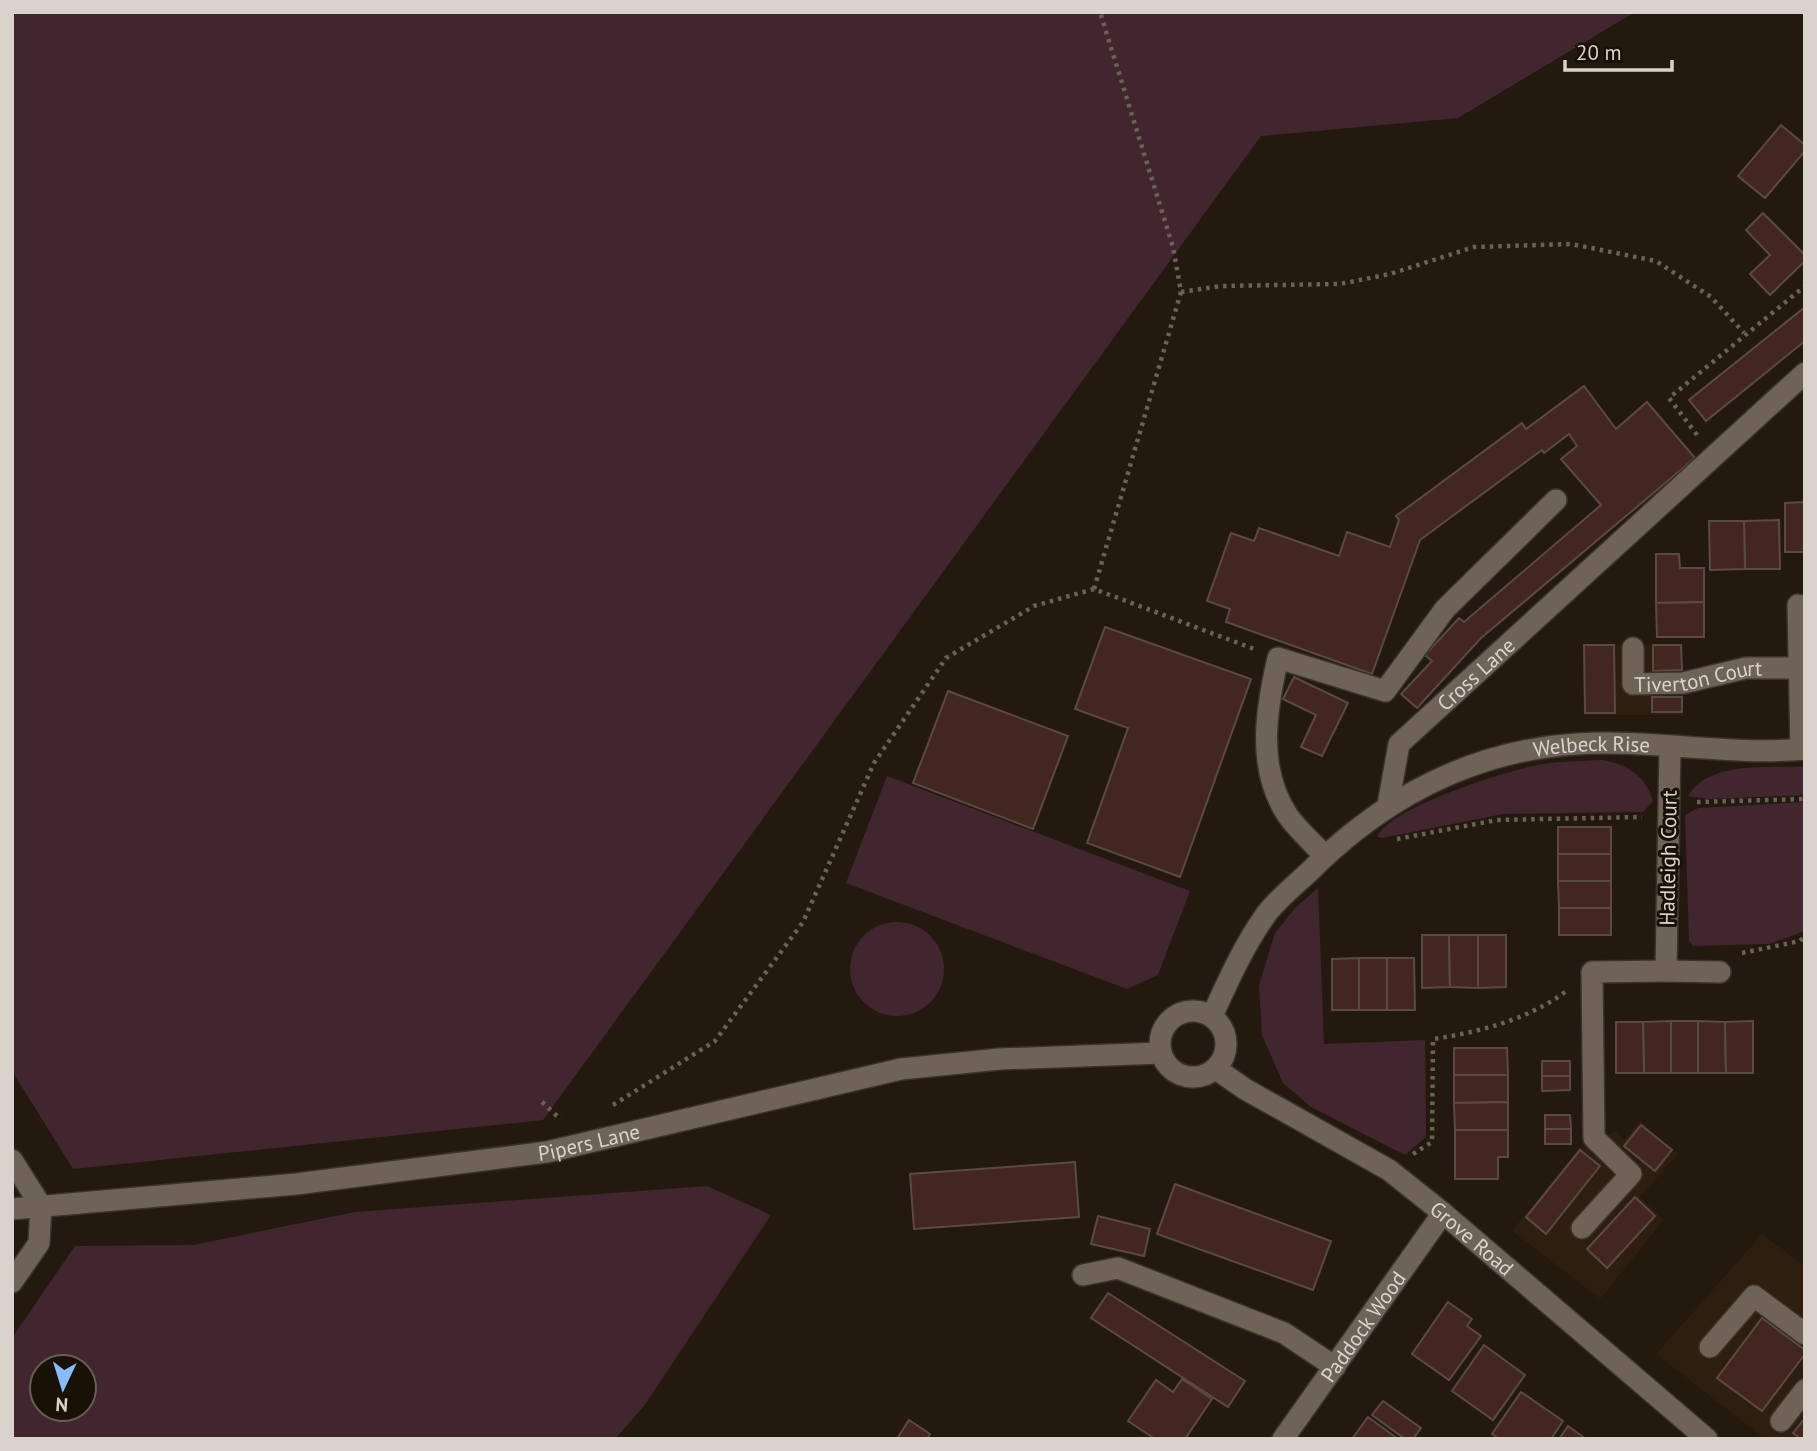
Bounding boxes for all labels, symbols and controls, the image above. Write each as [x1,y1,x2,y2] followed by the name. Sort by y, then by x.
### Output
[1565,28,1672,72] scale bar
[1576,39,1622,66] text: 20 m
[1431,631,1520,716] street label: Cross Lane
[1634,655,1762,697] street label: Tiverton Court
[1531,730,1651,762] street label: Welbeck Rise
[1653,790,1683,926] street label: Hadleigh Court
[536,1117,642,1167] street label: Pipers Lane
[1425,1195,1520,1281] street label: Grove Road
[1314,1266,1411,1387] street label: Paddock Wood
[28,1353,98,1423] north arrow
[55,1393,69,1417] text: N

